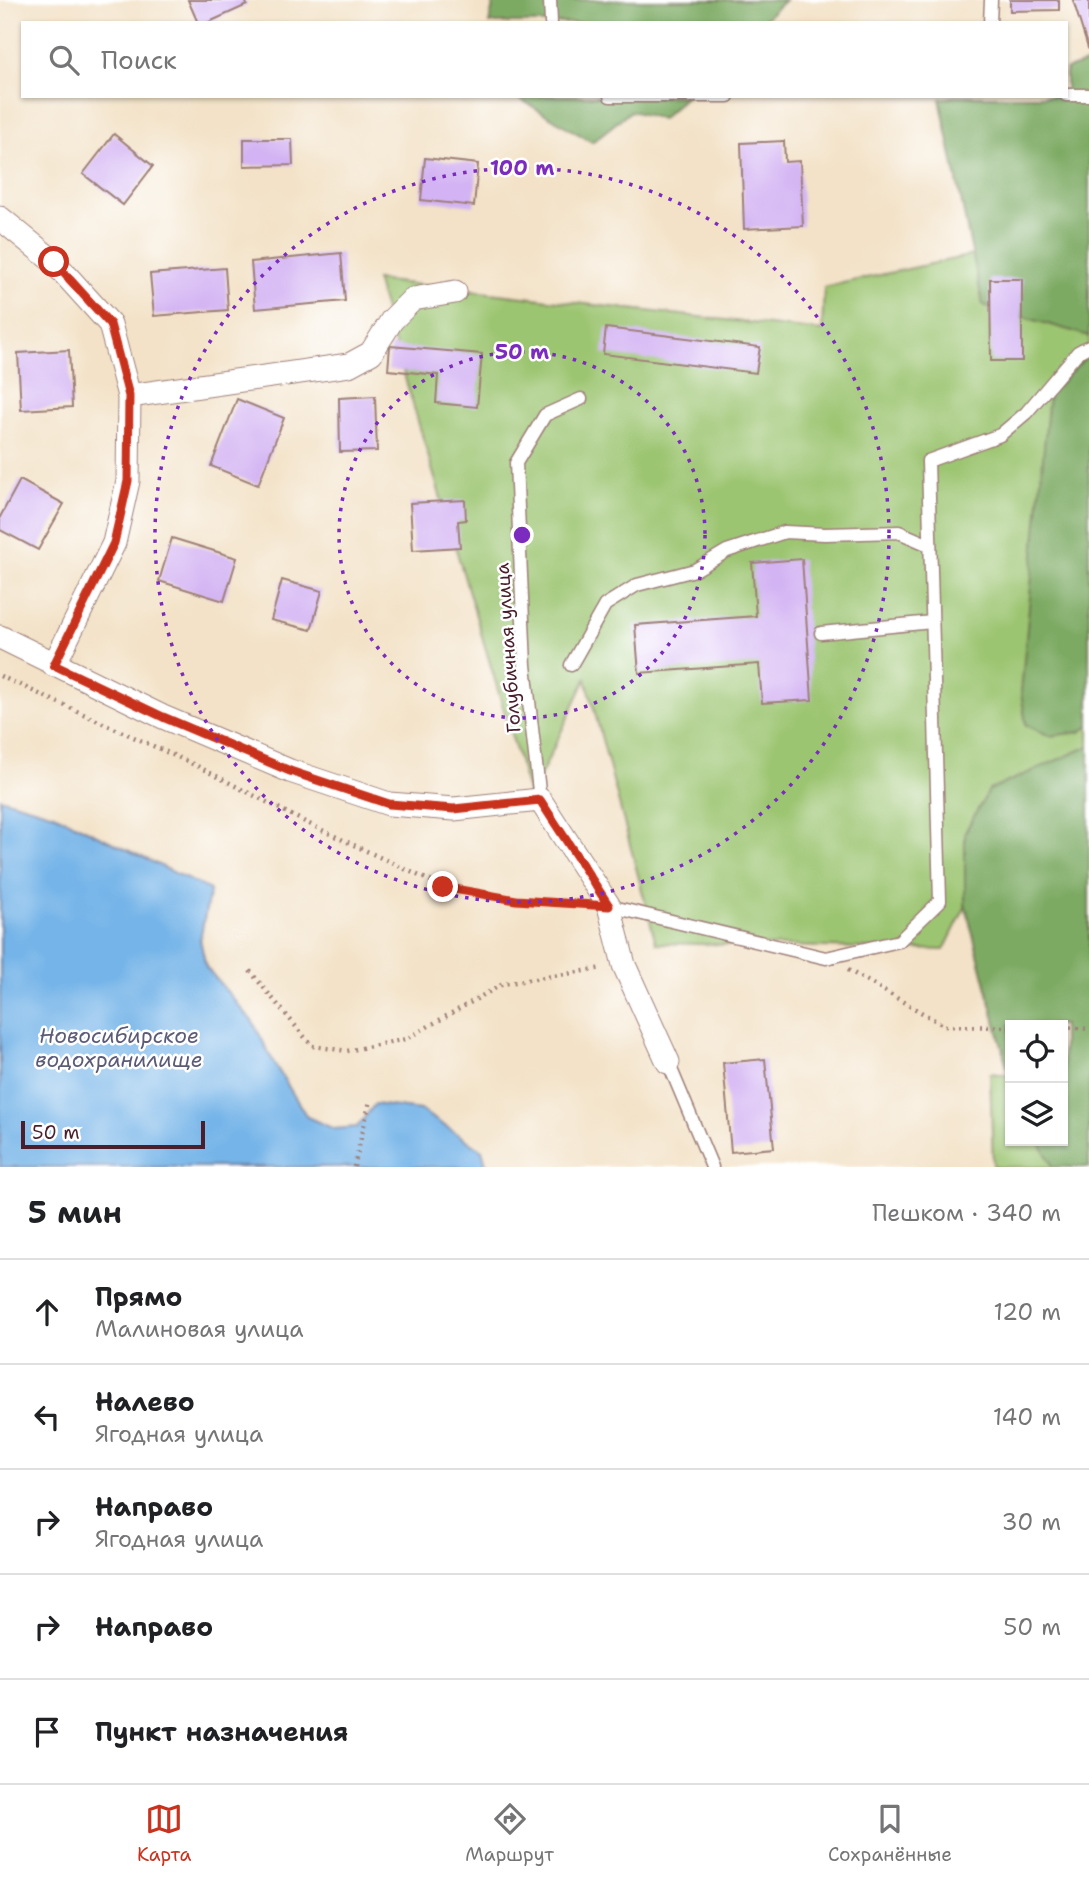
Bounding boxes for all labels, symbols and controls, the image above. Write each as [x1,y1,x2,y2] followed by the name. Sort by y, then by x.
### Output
[21,21,1068,98] search box
[45,41,83,79] icon: search
[101,42,177,77] text: Поиск
[490,154,554,182] text: 100 m
[38,246,69,277] route start
[495,338,549,366] text: 50 m
[510,523,534,547] centre of rings
[490,562,526,734] street label: Голубичная улица
[427,871,458,902] route end
[1005,1020,1068,1146] map controls
[1005,1020,1068,1083] button: locate
[35,1022,203,1074] water label: Новосибирское водохранилище
[1005,1083,1068,1146] button: layers
[21,1118,205,1150] scale bar
[32,1120,80,1145] text: 50 m
[28,1192,122,1233] text: 5 мин
[872,1198,1061,1228] text: Пешком · 340 m
[95,1279,183,1314] text: Прямо
[28,1293,66,1331] icon: ahead
[993,1297,1061,1327] text: 120 m
[95,1314,303,1344] text: Малиновая улица
[95,1384,195,1419] text: Налево
[28,1398,66,1436] icon: left
[993,1402,1061,1432] text: 140 m
[95,1419,263,1449] text: Ягодная улица
[95,1489,213,1524] text: Направо
[28,1503,66,1541] icon: right
[1002,1507,1061,1537] text: 30 m
[95,1524,263,1554] text: Ягодная улица
[28,1608,66,1646] icon: right
[95,1609,213,1644] text: Направо
[1003,1612,1061,1642] text: 50 m
[28,1713,66,1751] icon: arrive
[95,1714,348,1749] text: Пункт назначения
[137,1800,191,1867] tab: Карта
[465,1800,554,1867] tab: Маршрут
[828,1800,952,1867] tab: Сохранённые

